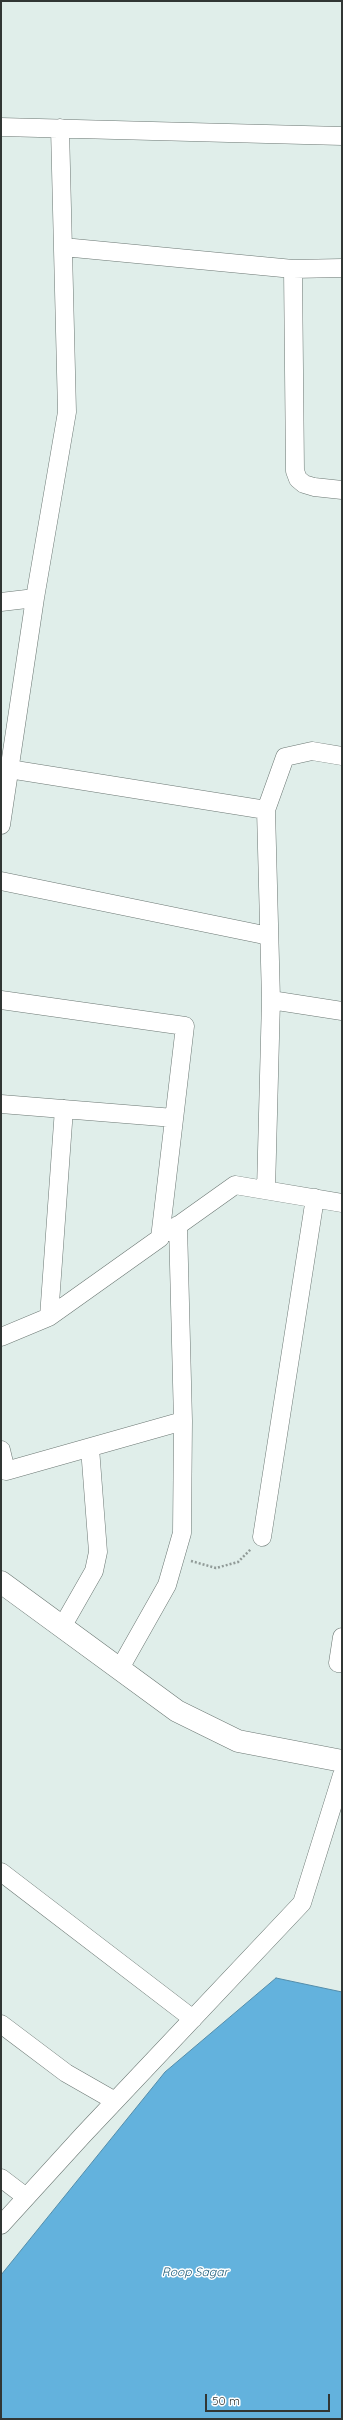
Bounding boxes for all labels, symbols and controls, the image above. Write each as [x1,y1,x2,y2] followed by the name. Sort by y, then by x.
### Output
[162,2265,228,2279] water label: Roop Sagar
[207,2386,332,2412] scale bar
[212,2393,240,2408] text: 50 m

